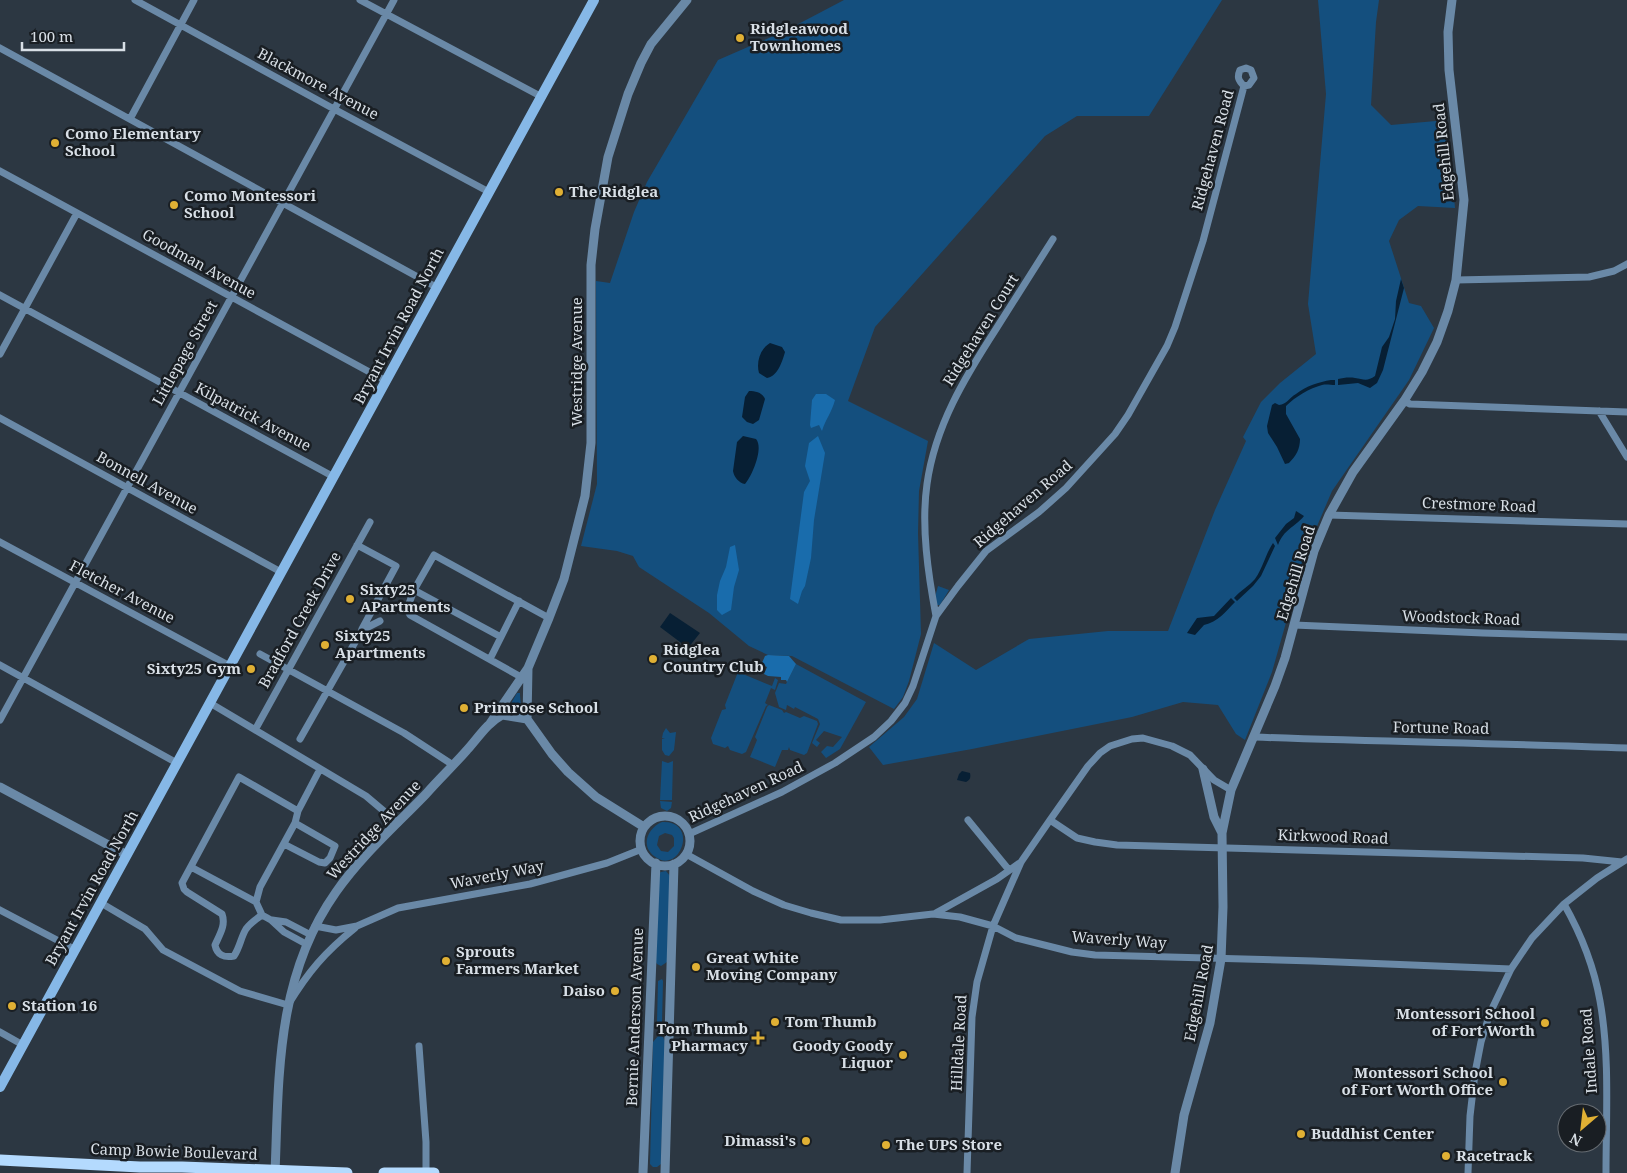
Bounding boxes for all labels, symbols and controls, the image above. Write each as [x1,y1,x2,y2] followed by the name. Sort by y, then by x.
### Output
[750,18,848,55] place label: Ridgleawood Townhomes
[22,20,125,52] scale bar
[30,26,73,46] text: 100 m
[734,32,746,44] marker: Ridgleawood Townhomes
[254,43,383,124] street label: Blackmore Avenue
[1186,87,1238,212] street label: Ridgehaven Road
[1428,102,1458,202] street label: Edgehill Road
[65,123,201,160] place label: Como Elementary School
[49,137,61,149] marker: Como Elementary School
[569,181,658,201] place label: The Ridglea
[184,185,317,222] place label: Como Montessori School
[553,186,565,198] marker: The Ridglea
[168,199,180,211] marker: Como Montessori School
[139,224,260,303] street label: Goodman Avenue
[348,243,448,407] street label: Bryant Irvin Road North
[938,270,1023,389] street label: Ridgehaven Court
[147,297,221,408] street label: Littlepage Street
[566,297,586,427] street label: Westridge Avenue
[192,377,315,455] street label: Kilpatrick Avenue
[93,446,202,518] street label: Bonnell Avenue
[969,455,1076,552] street label: Ridgehaven Road
[1422,492,1537,516] street label: Crestmore Road
[1271,523,1319,623] street label: Edgehill Road
[253,548,345,691] street label: Bradford Creek Drive
[66,555,179,627] street label: Fletcher Avenue
[360,579,450,616] place label: Sixty25 APartments
[344,593,356,605] marker: Sixty25 APartments
[1402,605,1520,629] street label: Woodstock Road
[335,625,426,662] place label: Sixty25 Apartments
[319,639,331,651] marker: Sixty25 Apartments
[663,639,764,676] place label: Ridglea Country Club
[647,653,659,665] marker: Ridglea Country Club
[147,658,241,678] place label: Sixty25 Gym
[245,663,257,675] marker: Sixty25 Gym
[474,697,599,717] place label: Primrose School
[458,702,470,714] marker: Primrose School
[1393,716,1489,738] street label: Fortune Road
[685,756,806,826] street label: Ridgehaven Road
[322,775,425,884] street label: Westridge Avenue
[40,806,142,969] street label: Bryant Irvin Road North
[1277,824,1389,848] street label: Kirkwood Road
[448,855,546,893] street label: Waverly Way
[1071,926,1168,952] street label: Waverly Way
[621,927,647,1106] street label: Bernie Anderson Avenue
[456,941,579,978] place label: Sprouts Farmers Market
[1179,943,1217,1043] street label: Edgehill Road
[706,947,838,984] place label: Great White Moving Company
[440,955,452,967] marker: Sprouts Farmers Market
[690,961,702,973] marker: Great White Moving Company
[563,980,605,1000] place label: Daiso
[609,985,621,997] marker: Daiso
[945,994,971,1092] street label: Hilldale Road
[22,995,97,1015] place label: Station 16
[6,1000,18,1012] marker: Station 16
[1396,1003,1536,1040] place label: Montessori School of Fort Worth
[1575,1008,1601,1094] street label: Indale Road
[785,1011,877,1031] place label: Tom Thumb
[769,1016,781,1028] marker: Tom Thumb
[1539,1017,1551,1029] marker: Montessori School of Fort Worth
[657,1018,748,1055] place label: Tom Thumb Pharmacy
[752,1032,764,1044] marker: Tom Thumb Pharmacy
[792,1035,893,1072] place label: Goody Goody Liquor
[897,1049,909,1061] marker: Goody Goody Liquor
[1341,1062,1494,1099] place label: Montessori School of Fort Worth Office
[1497,1076,1509,1088] marker: Montessori School of Fort Worth Office
[1557,1103,1607,1153] north arrow
[1311,1123,1434,1143] place label: Buddhist Center
[1295,1128,1307,1140] marker: Buddhist Center
[1566,1129,1585,1151] text: N
[724,1130,796,1150] place label: Dimassi's
[896,1134,1002,1154] place label: The UPS Store
[800,1135,812,1147] marker: Dimassi's
[90,1138,258,1164] street label: Camp Bowie Boulevard
[880,1139,892,1151] marker: The UPS Store
[1456,1145,1533,1165] place label: Racetrack
[1440,1150,1452,1162] marker: Racetrack

